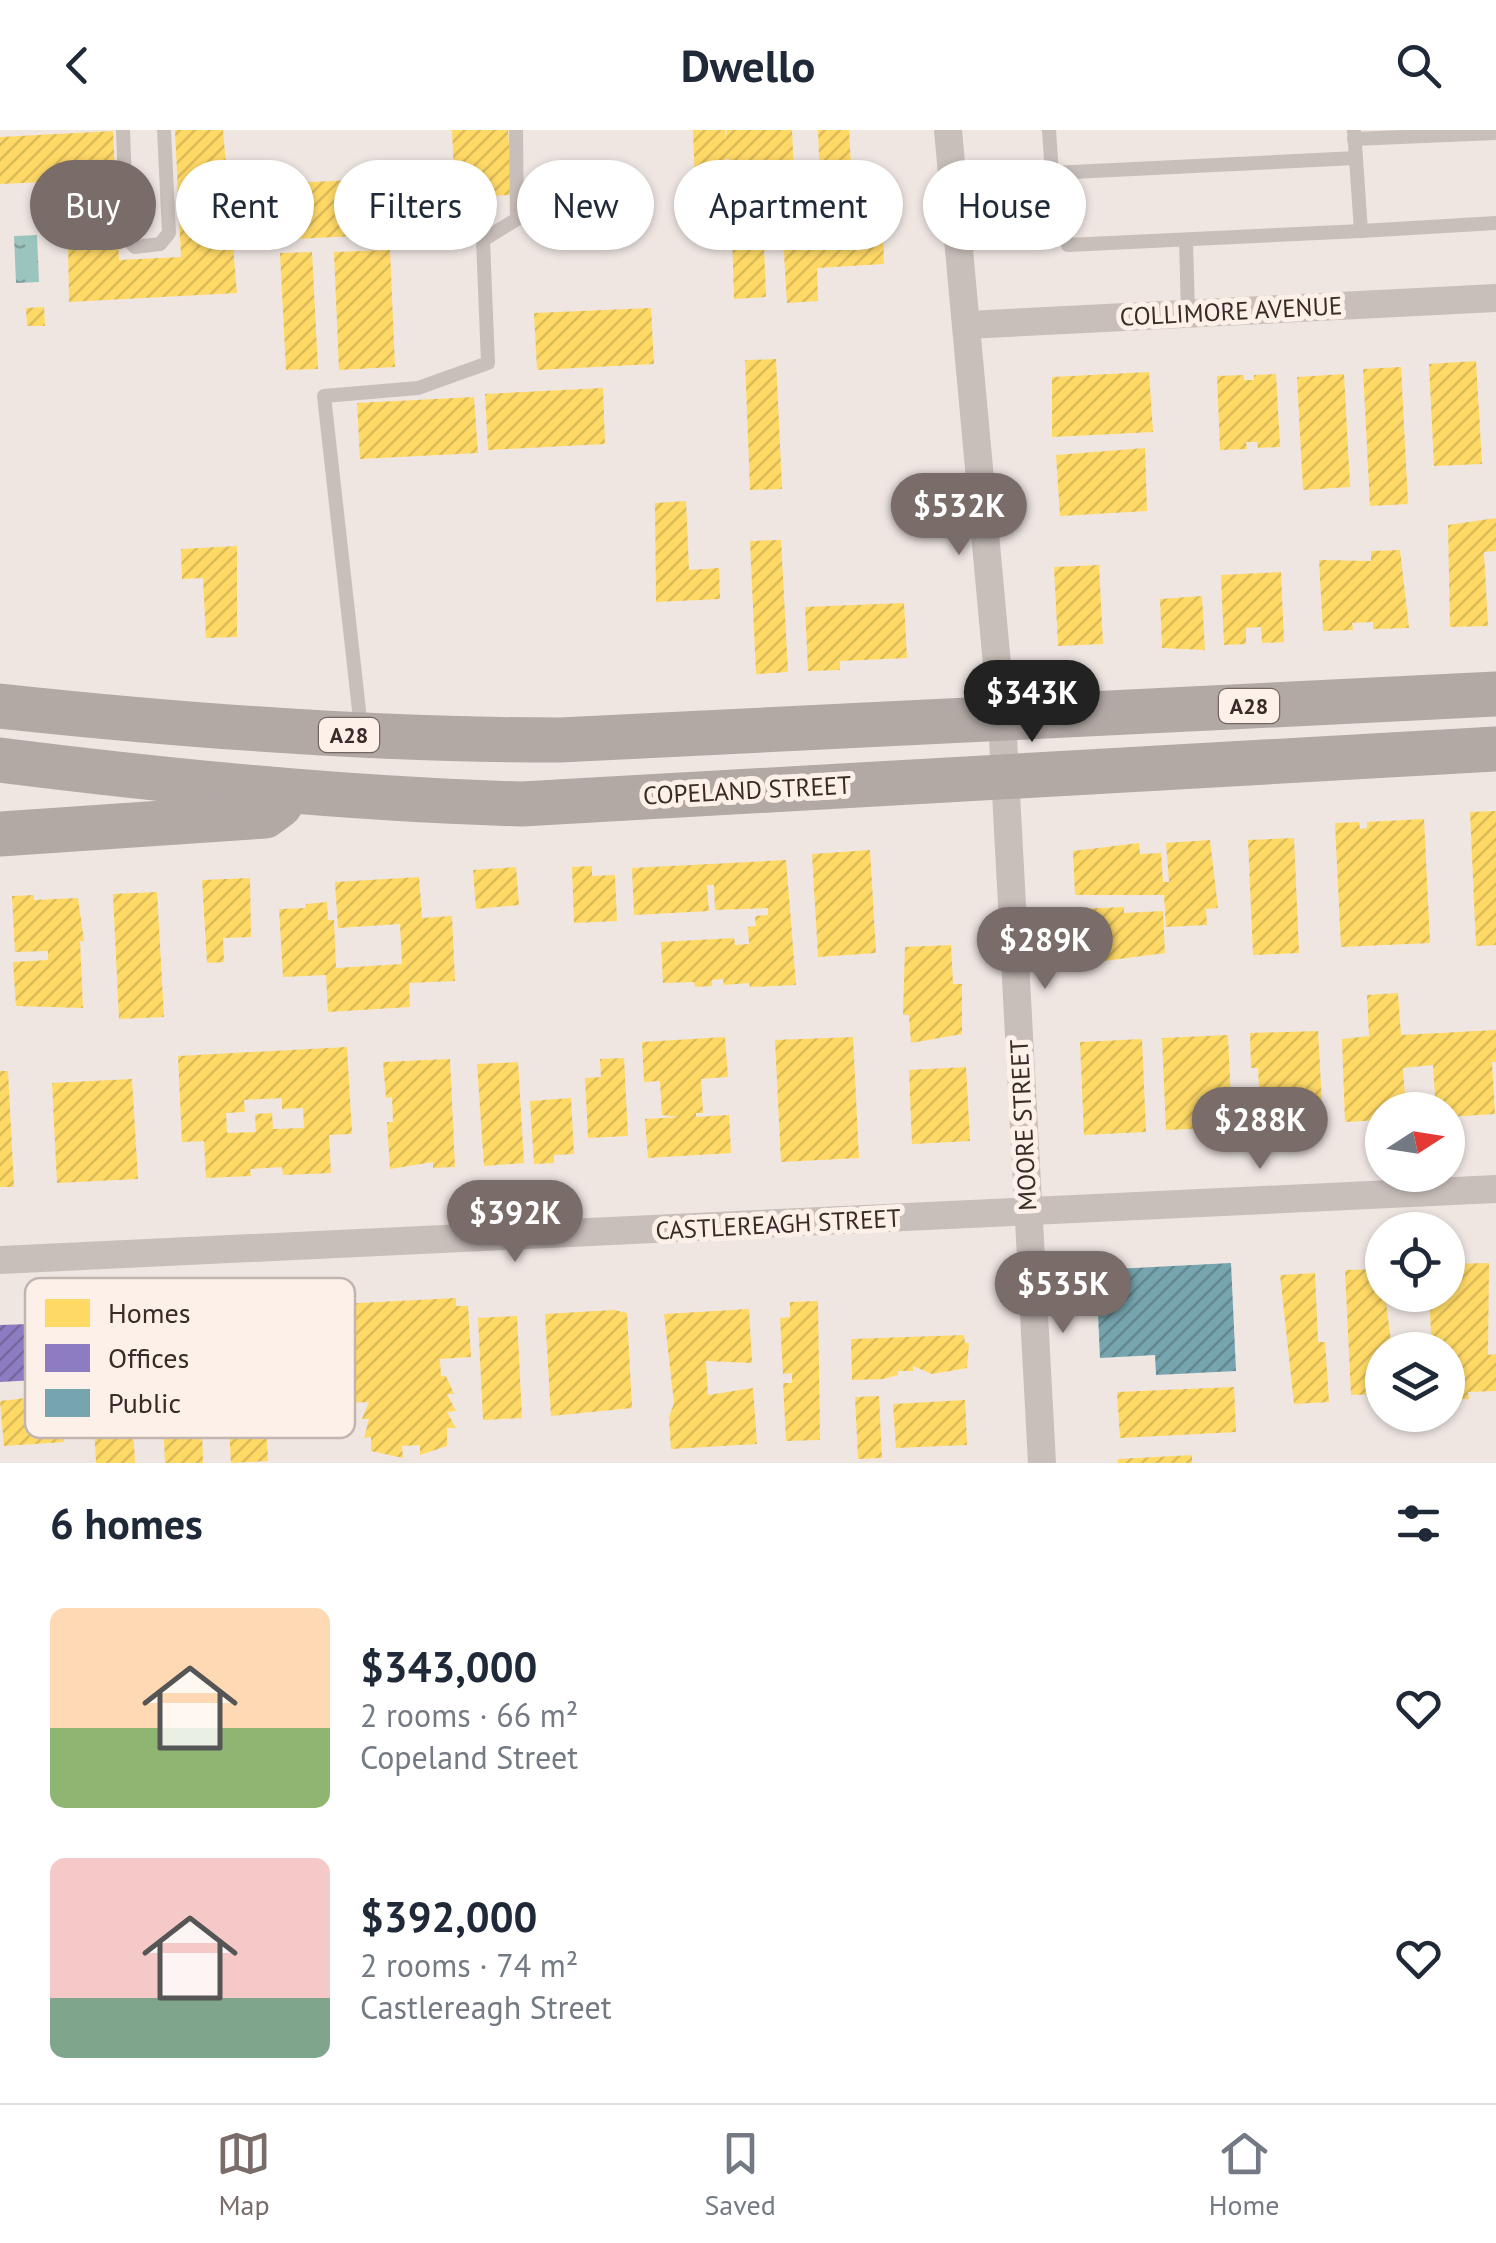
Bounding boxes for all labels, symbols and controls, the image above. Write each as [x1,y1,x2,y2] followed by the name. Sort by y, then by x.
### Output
[681,36,815,94] text: Dwello
[50,38,105,93] icon: back
[1391,38,1446,93] icon: search
[30,160,156,250] chip: Buy
[176,160,314,250] chip: Rent
[334,160,497,250] chip: Filters
[517,160,654,250] chip: New
[674,160,903,250] chip: Apartment
[923,160,1086,250] chip: House
[1119,289,1343,333] street label: COLLIMORE AVENUE
[889,473,1029,558] pin: $532K
[913,484,1005,526] text: $532K
[962,660,1102,745] pin: $343K
[986,671,1078,713] text: $343K
[1219,689,1279,723] road number: A28
[319,718,379,752] road number: A28
[642,769,852,811] street label: COPELAND STREET
[975,907,1115,992] pin: $289K
[999,918,1091,960] text: $289K
[1003,1038,1043,1212] street label: MOORE STREET
[1190,1087,1330,1172] pin: $288K
[1365,1092,1465,1192] north arrow
[1365,1092,1465,1432] map controls
[1214,1098,1306,1140] text: $288K
[445,1180,585,1265] pin: $392K
[469,1191,561,1233] text: $392K
[655,1202,902,1246] street label: CASTLEREAGH STREET
[1365,1212,1465,1312] button: locate
[993,1251,1133,1336] pin: $535K
[1017,1262,1109,1304] text: $535K
[25,1278,355,1438] legend
[108,1294,191,1331] text: Homes
[1365,1332,1465,1432] button: layers
[108,1339,189,1376] text: Offices
[108,1384,181,1421] text: Public
[50,1496,203,1551] text: 6 homes
[1391,1496,1446,1551] icon: filters
[360,1639,537,1694] text: $343,000
[130,1648,250,1768] icon: home
[1391,1681,1446,1736] icon: heart
[360,1694,578,1736] text: 2 rooms · 66 m²
[360,1736,578,1778] text: Copeland Street
[360,1889,537,1944] text: $392,000
[130,1898,250,2018] icon: home
[1391,1931,1446,1986] icon: heart
[360,1944,578,1986] text: 2 rooms · 74 m²
[360,1986,612,2028] text: Castlereagh Street
[216,2126,271,2223] tab: Map
[704,2126,776,2223] tab: Saved
[1209,2126,1279,2223] tab: Home

